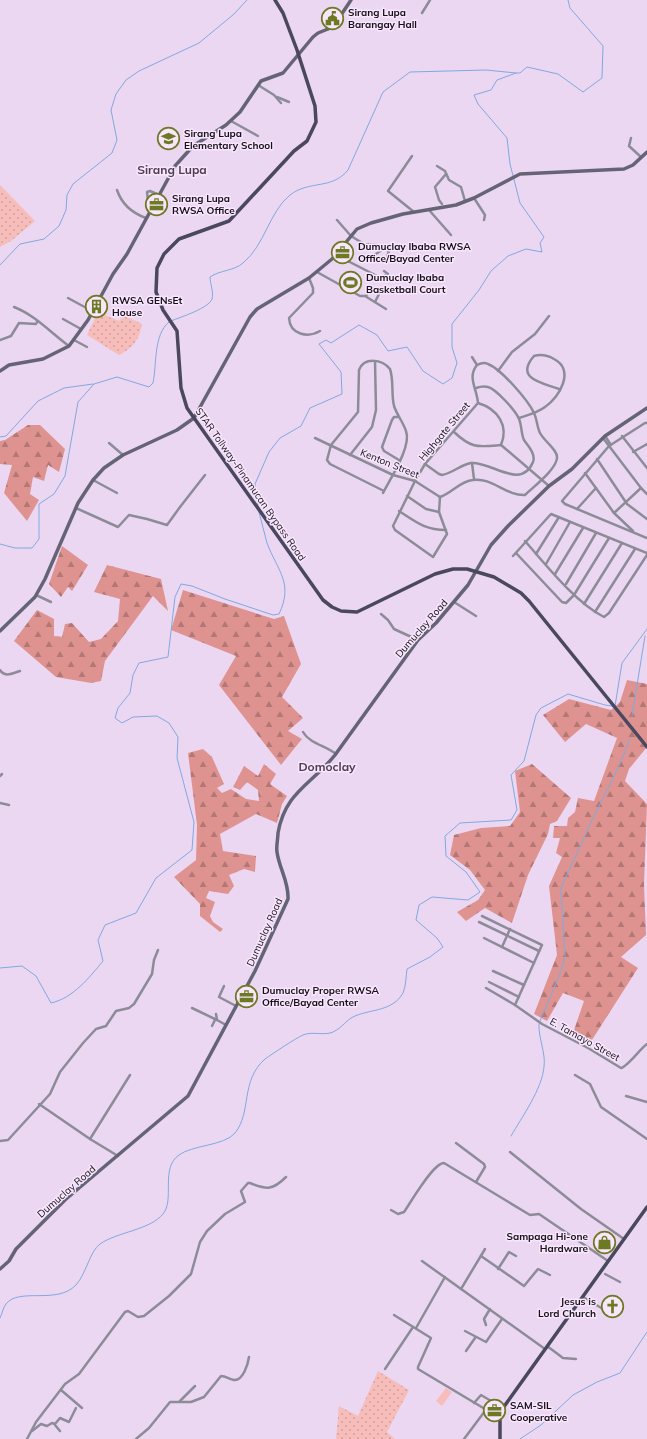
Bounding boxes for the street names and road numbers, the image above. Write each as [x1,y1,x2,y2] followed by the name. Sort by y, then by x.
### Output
[416,399,473,464] street label: Highgate Street
[193,405,309,563] street label: STAR Tollway-Pinamucan Bypass Road
[358,446,422,481] street label: Kenton Street
[392,596,450,660] street label: Dumuclay Road
[244,896,285,968] street label: Dumuclay Road
[547,1015,622,1064] street label: E. Tamayo Street
[34,1162,98,1220] street label: Dumuclay Road

